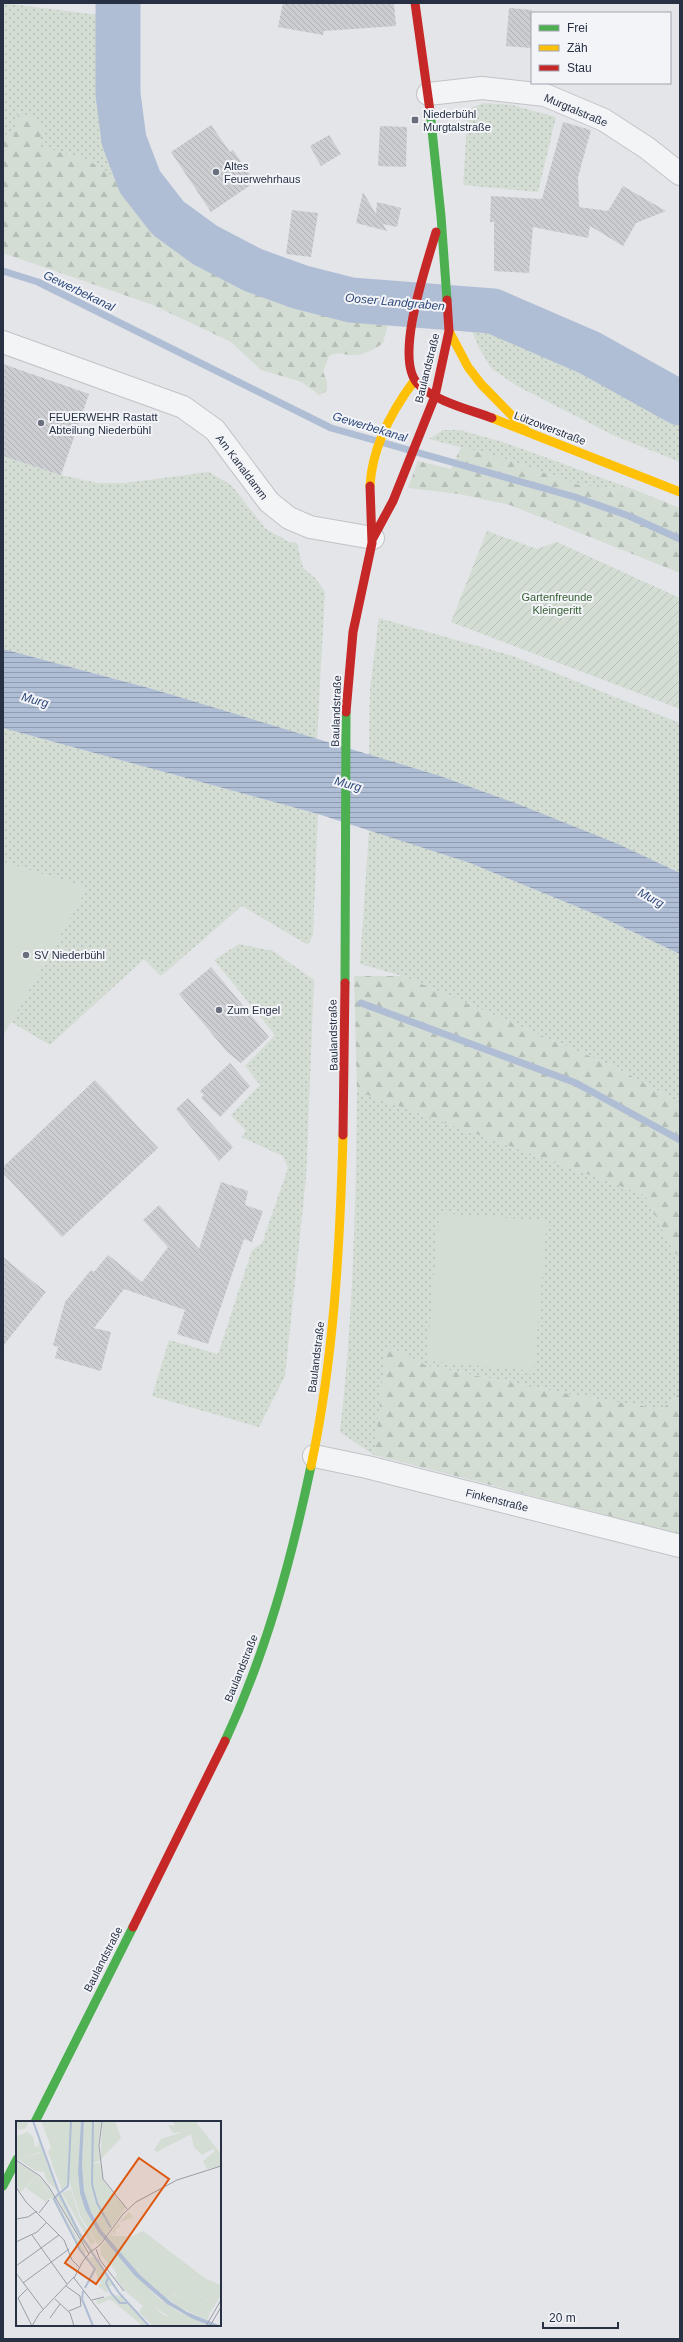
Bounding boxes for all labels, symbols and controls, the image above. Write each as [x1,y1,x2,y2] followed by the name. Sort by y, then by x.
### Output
[531,12,671,84] legend
[567,21,588,35] text: Frei
[567,41,588,55] text: Zäh
[567,61,592,75] text: Stau
[542,91,610,129] street label: Murgtalstraße
[423,108,491,133] place label: Niederbühl Murgtalstraße
[410,115,420,125] marker: Niederbühl Murgtalstraße
[224,160,301,185] place label: Altes Feuerwehrhaus
[211,167,221,177] marker: Altes Feuerwehrhaus
[41,268,117,314] water label: Gewerbekanal
[345,291,446,313] water label: Ooser Landgraben
[413,332,441,404] street label: Baulandstraße
[331,409,409,445] water label: Gewerbekanal
[512,409,588,447] street label: Lützowerstraße
[49,411,158,436] place label: FEUERWEHR Rastatt Abteilung Niederbühl
[36,418,46,428] marker: FEUERWEHR Rastatt Abteilung Niederbühl
[214,432,270,502] street label: Am Kanaldamm
[522,591,592,616] park label: Gartenfreunde Kleingeritt
[329,675,343,747] street label: Baulandstraße
[20,690,50,710] water label: Murg
[333,774,363,794] water label: Murg
[636,885,667,911] water label: Murg
[34,949,105,961] place label: SV Niederbühl
[21,950,31,960] marker: SV Niederbühl
[326,999,340,1071] street label: Baulandstraße
[227,1004,280,1016] place label: Zum Engel
[214,1005,224,1015] marker: Zum Engel
[306,1321,326,1393] street label: Baulandstraße
[464,1486,530,1514] street label: Finkenstraße
[222,1633,260,1703] street label: Baulandstraße
[81,1924,125,1994] street label: Baulandstraße
[16,2121,221,2326] inset map
[543,2304,618,2330] scale bar
[549,2311,576,2325] text: 20 m

